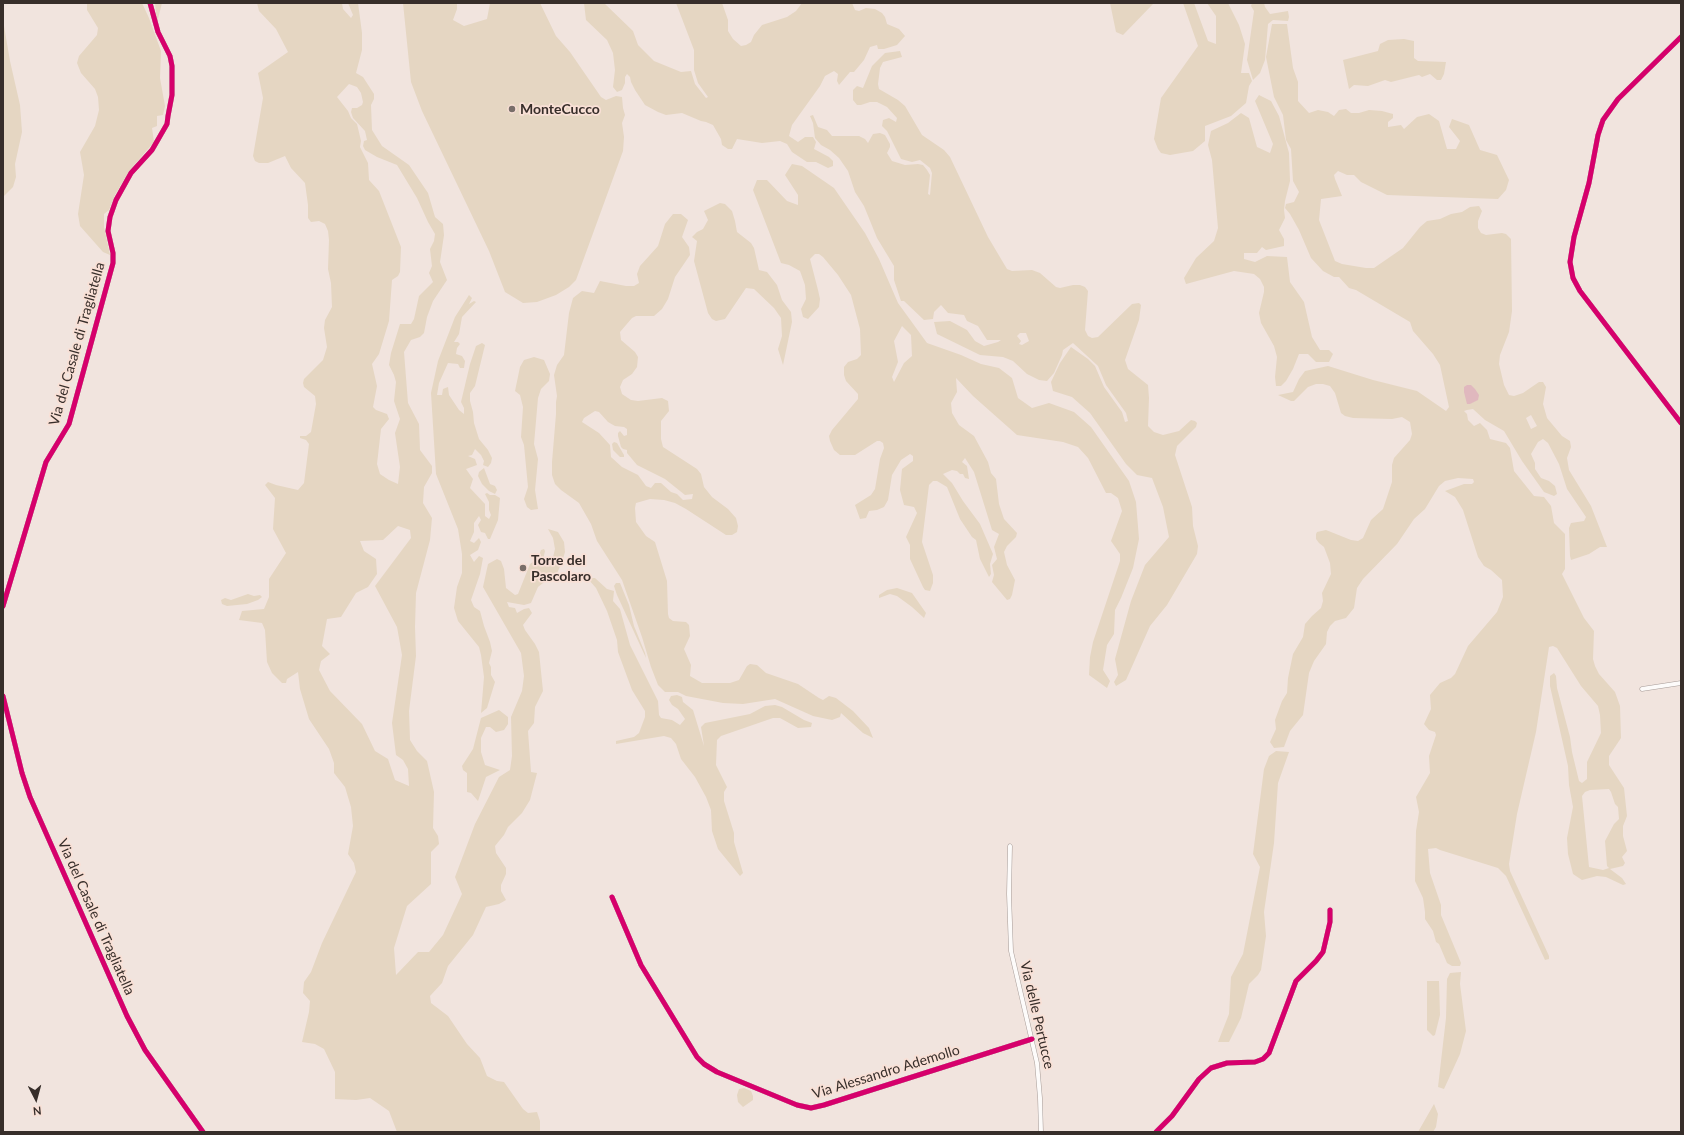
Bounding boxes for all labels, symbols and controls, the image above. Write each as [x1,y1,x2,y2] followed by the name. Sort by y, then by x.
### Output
[520,101,600,117] place label: MonteCucco
[507,104,517,114] marker: MonteCucco
[46,260,108,428] street label: Via del Casale di Tragliatella
[531,552,591,584] place label: Torre del Pascolaro
[518,563,528,573] marker: Torre del Pascolaro
[54,836,138,998] street label: Via del Casale di Tragliatella
[1016,959,1058,1071] street label: Via delle Pertucce
[810,1042,962,1102] street label: Via Alessandro Ademollo
[16,1079,56,1119] north arrow
[32,1105,42,1118] text: N

